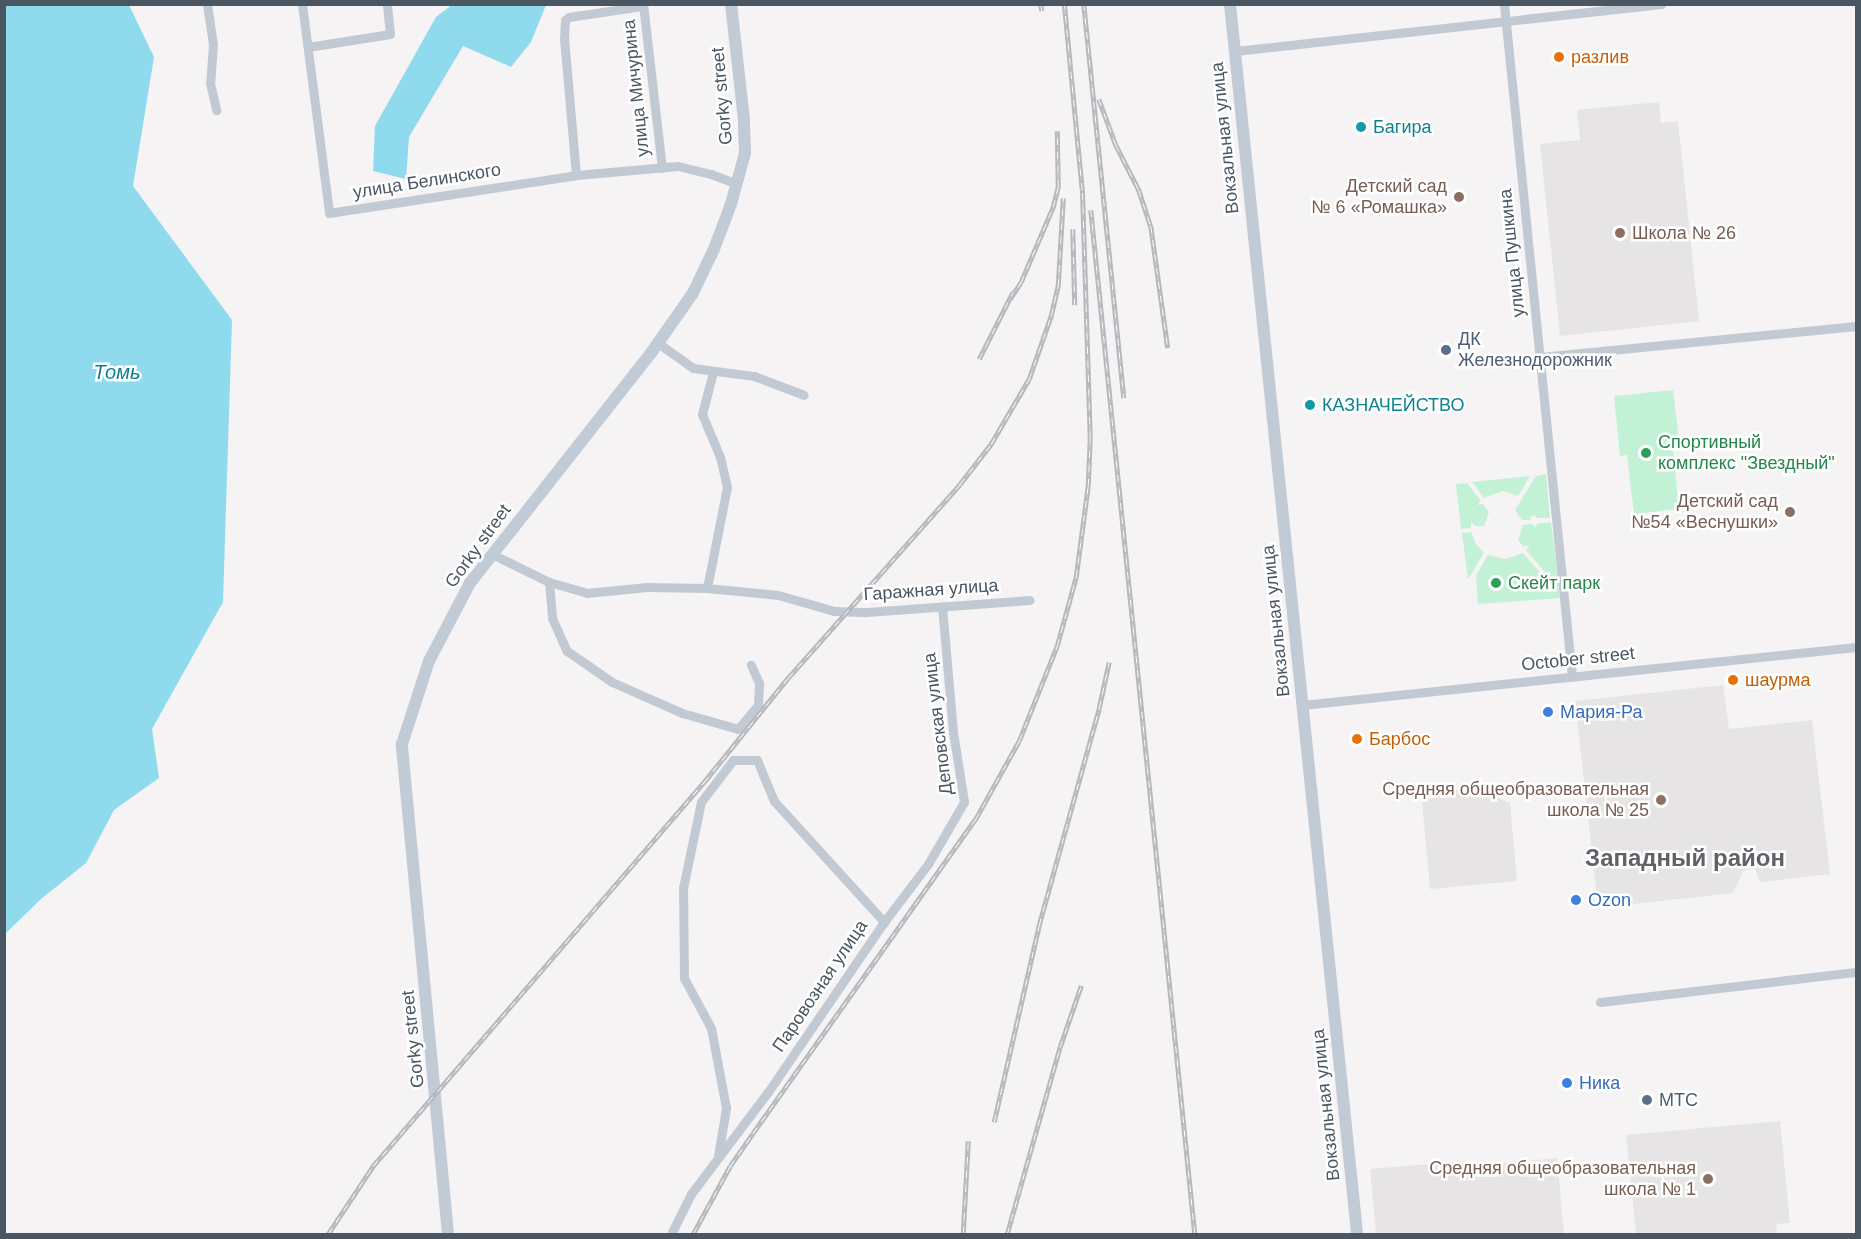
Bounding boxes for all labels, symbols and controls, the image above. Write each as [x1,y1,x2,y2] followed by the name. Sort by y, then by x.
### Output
[618,18,654,158] street label: улица Мичурина
[707,46,737,146] street label: Gorky street
[1571,46,1629,68] place label: разлив
[1552,50,1566,64] marker: разлив
[1206,61,1244,215] street label: Вокзальная улица
[1373,116,1431,138] place label: Багира
[1354,120,1368,134] marker: Багира
[351,159,503,203] street label: улица Белинского
[1311,176,1447,219] place label: Детский сад № 6 «Ромашка»
[1495,188,1529,318] street label: улица Пушкина
[1452,190,1466,204] marker: Детский сад № 6 «Ромашка»
[1632,222,1736,244] place label: Школа № 26
[1613,226,1627,240] marker: Школа № 26
[1458,329,1612,372] place label: ДК Железнодорожник
[1439,343,1453,357] marker: ДК Железнодорожник
[94,360,140,384] water label: Томь
[1322,394,1465,416] place label: КАЗНАЧЕЙСТВО
[1303,398,1317,412] marker: КАЗНАЧЕЙСТВО
[1658,432,1835,474] place label: Спортивный комплекс "Звездный"
[1639,446,1653,460] marker: Спортивный комплекс "Звездный"
[1631,491,1778,534] place label: Детский сад №54 «Веснушки»
[440,500,516,592] street label: Gorky street
[1783,505,1797,519] marker: Детский сад №54 «Веснушки»
[1257,544,1295,698] street label: Вокзальная улица
[1508,572,1600,594] place label: Скейт парк
[863,575,999,605] street label: Гаражная улица
[1489,576,1503,590] marker: Скейт парк
[1520,642,1636,676] street label: October street
[919,652,957,796] street label: Деповская улица
[1745,669,1810,691] place label: шаурма
[1726,673,1740,687] marker: шаурма
[1560,701,1642,723] place label: Мария-Ра
[1541,705,1555,719] marker: Мария-Ра
[1369,728,1430,750] place label: Барбос
[1350,732,1364,746] marker: Барбос
[1382,779,1649,822] place label: Средняя общеобразовательная школа № 25
[1654,793,1668,807] marker: Средняя общеобразовательная школа № 25
[1585,844,1785,872] district label: Западный район
[1588,889,1631,911] place label: Ozon
[1569,893,1583,907] marker: Ozon
[768,916,872,1056] street label: Паровозная улица
[397,989,429,1089] street label: Gorky street
[1307,1028,1345,1182] street label: Вокзальная улица
[1579,1072,1620,1094] place label: Ника
[1560,1076,1574,1090] marker: Ника
[1659,1089,1698,1111] place label: МТС
[1640,1093,1654,1107] marker: МТС
[1429,1158,1696,1200] place label: Средняя общеобразовательная школа № 1
[1701,1172,1715,1186] marker: Средняя общеобразовательная школа № 1

